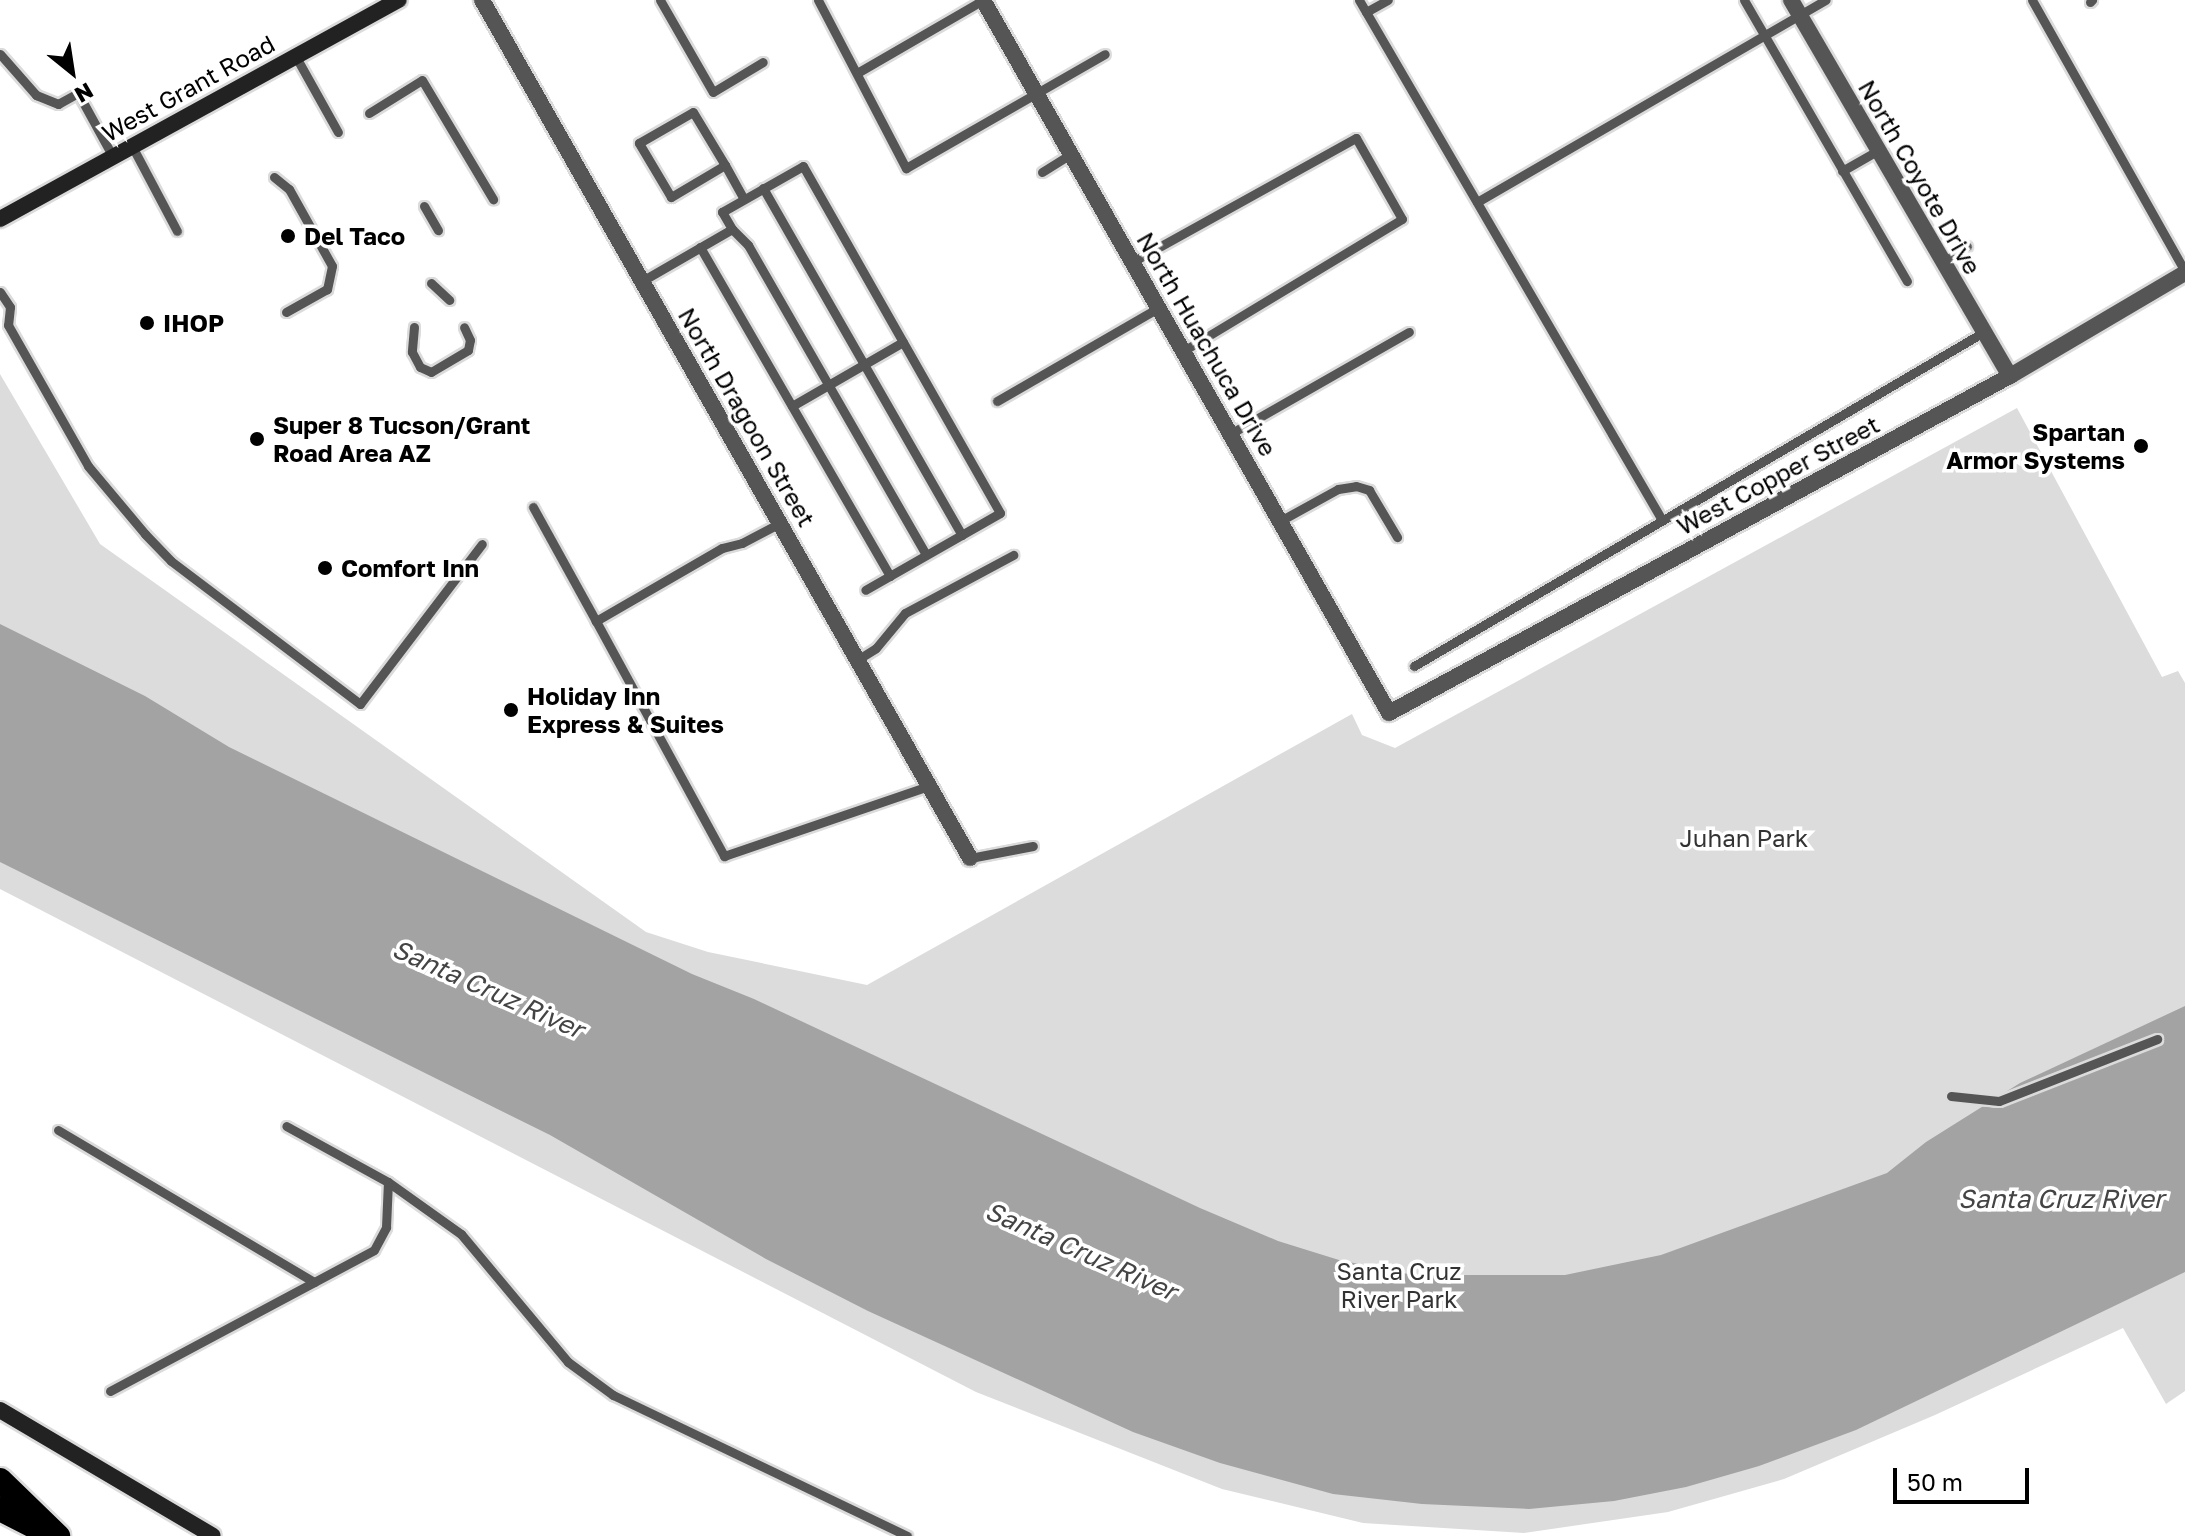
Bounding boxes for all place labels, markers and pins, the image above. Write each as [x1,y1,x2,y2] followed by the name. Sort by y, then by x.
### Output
[304,222,405,250] place label: Del Taco
[279,227,297,245] marker: Del Taco
[163,309,224,337] place label: IHOP
[138,314,156,332] marker: IHOP
[273,411,530,467] place label: Super 8 Tucson/Grant Road Area AZ
[1946,418,2125,474] place label: Spartan Armor Systems
[248,430,266,448] marker: Super 8 Tucson/Grant Road Area AZ
[2132,437,2150,455] marker: Spartan Armor Systems
[341,554,479,582] place label: Comfort Inn
[316,559,334,577] marker: Comfort Inn
[527,682,724,738] place label: Holiday Inn Express & Suites
[502,701,520,719] marker: Holiday Inn Express & Suites

